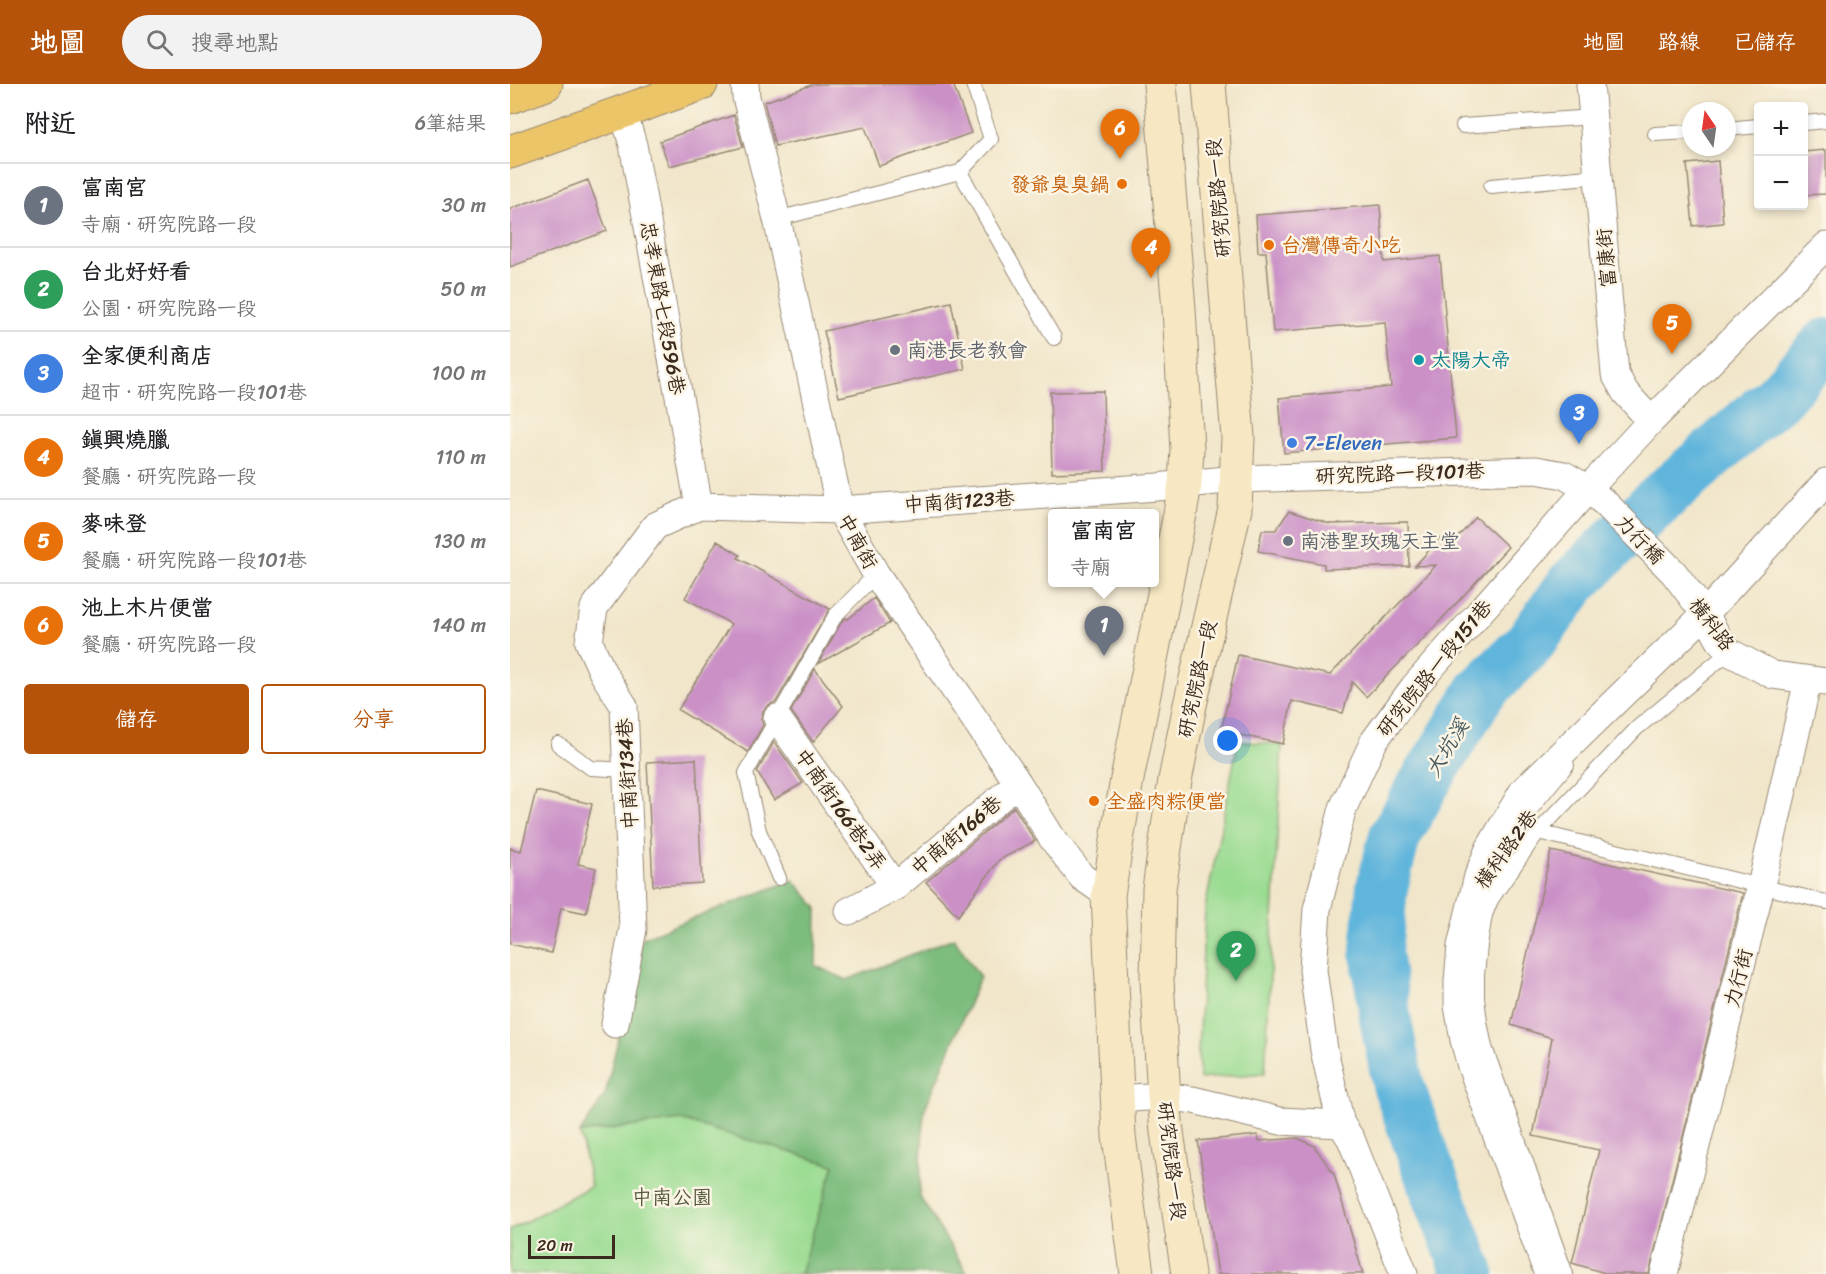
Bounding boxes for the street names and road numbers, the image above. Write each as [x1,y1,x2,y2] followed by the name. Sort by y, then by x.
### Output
[1196,137,1241,259] street label: 研究院路一段
[630,218,695,399] street label: 忠孝東路七段596巷
[1586,227,1627,289] street label: 富康街
[1315,453,1486,494] street label: 研究院路一段101巷
[902,480,1017,523] street label: 中南街123巷
[1606,506,1673,573] street label: 力行橋
[828,507,887,576] street label: 中南街
[1680,590,1744,660] street label: 橫科路
[1367,591,1502,745] street label: 研究院路一段151巷
[1168,617,1227,741] street label: 研究院路一段
[607,716,648,831] street label: 中南街134巷
[785,741,896,878] street label: 中南街166巷2弄
[902,786,1011,885] street label: 中南街166巷
[1465,801,1548,897] street label: 橫科路2巷
[1714,945,1763,1011] street label: 力行街
[1147,1099,1196,1223] street label: 研究院路一段

